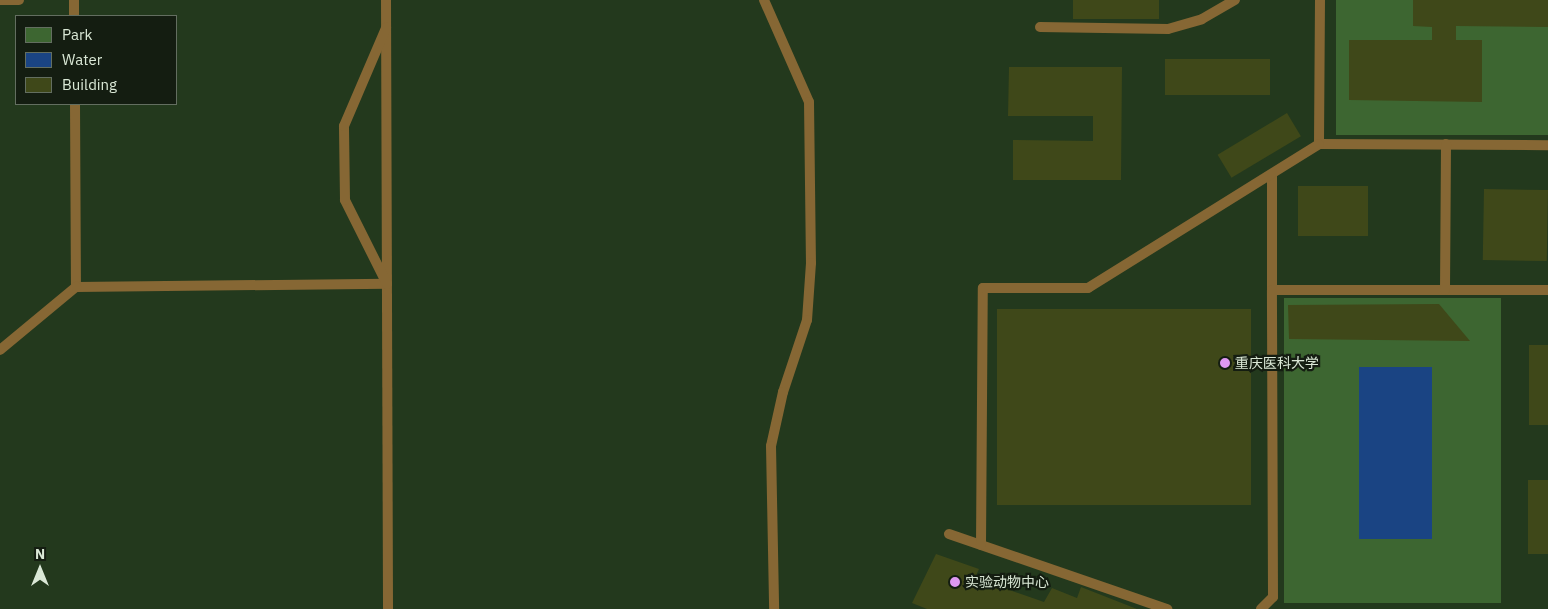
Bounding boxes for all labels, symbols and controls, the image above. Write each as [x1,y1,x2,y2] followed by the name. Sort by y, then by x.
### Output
[15,15,178,105] legend
[62,25,92,44] text: Park
[62,50,102,69] text: Water
[62,75,117,94] text: Building
[1235,355,1319,371] place label: 重庆医科大学
[1219,357,1231,369] marker: 重庆医科大学
[15,544,65,594] north arrow
[35,545,45,563] text: N
[965,574,1049,590] place label: 实验动物中心
[949,576,961,588] marker: 实验动物中心

